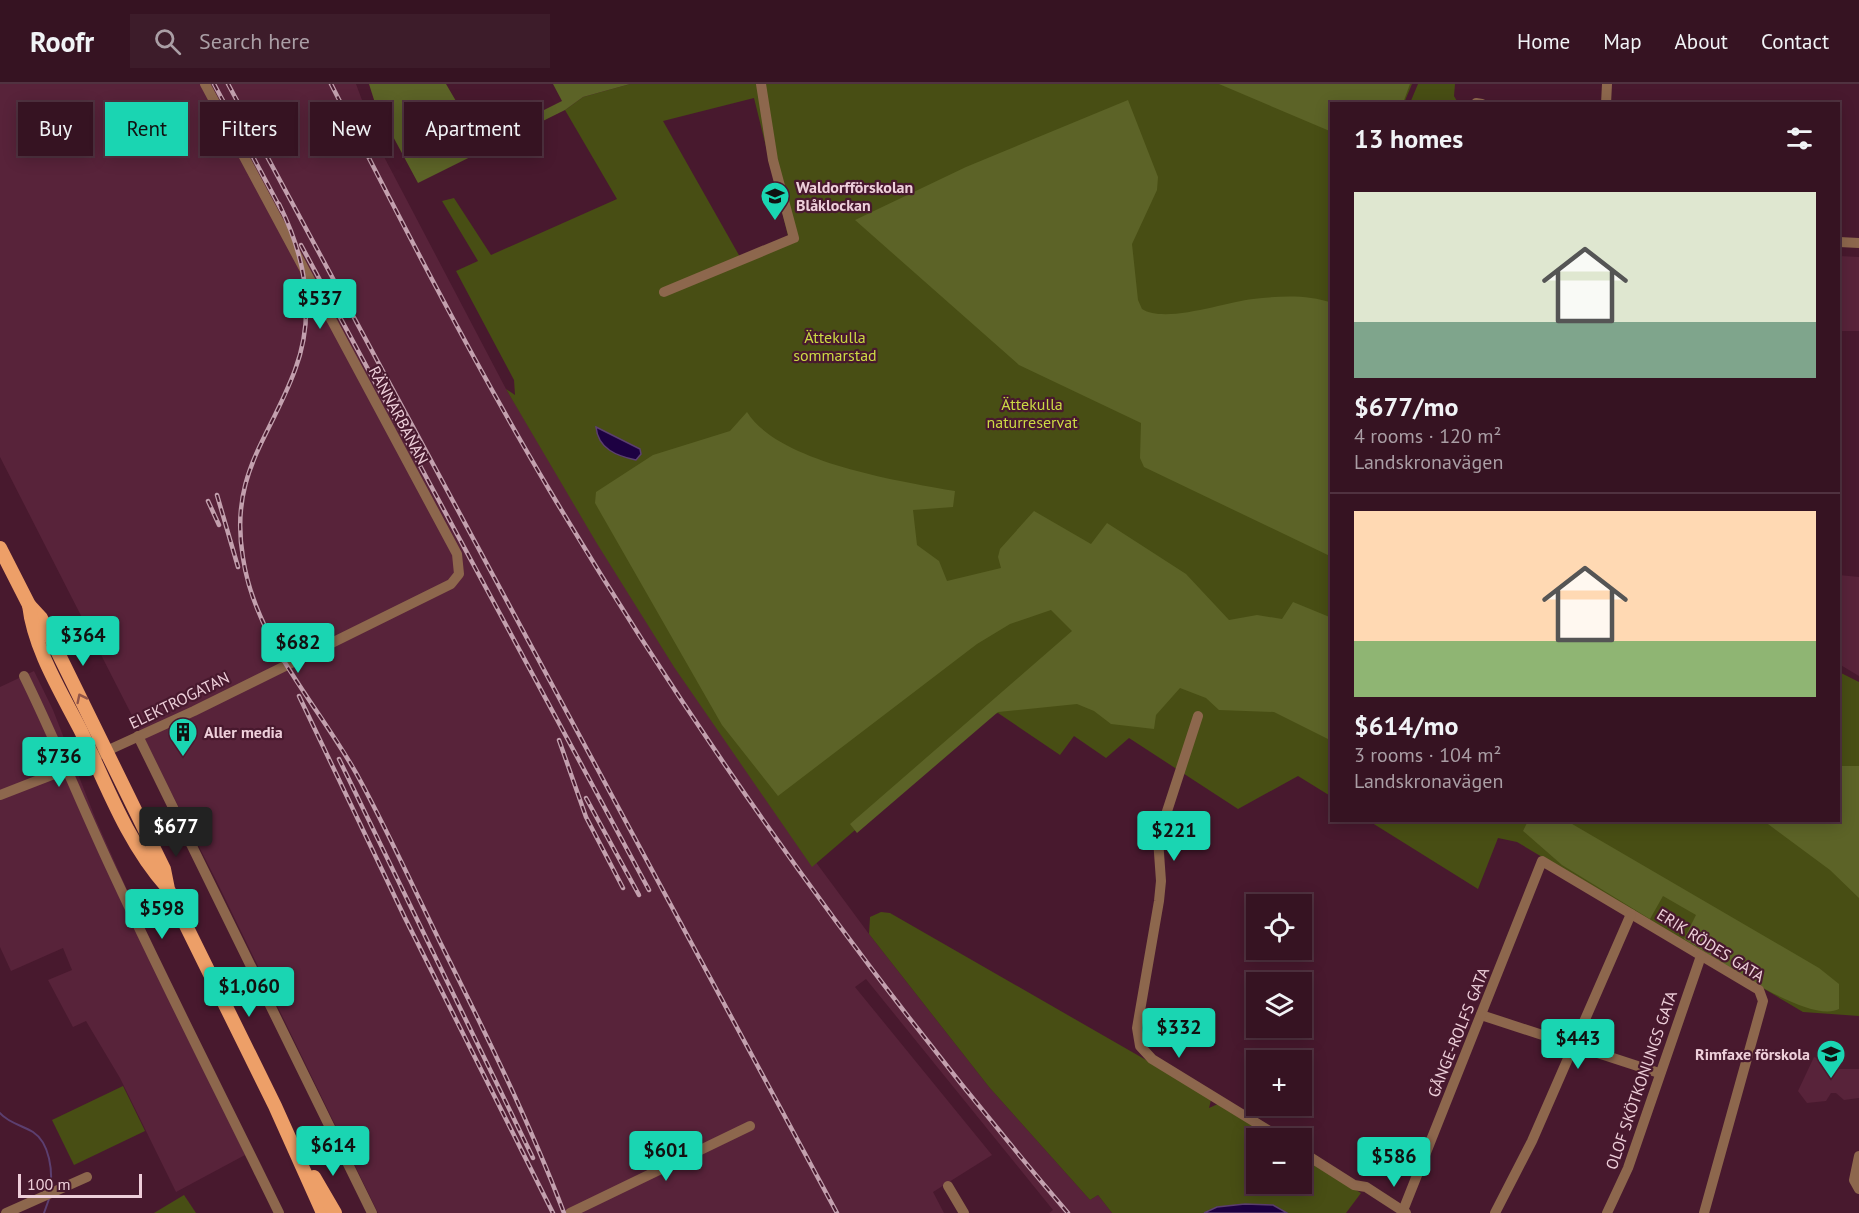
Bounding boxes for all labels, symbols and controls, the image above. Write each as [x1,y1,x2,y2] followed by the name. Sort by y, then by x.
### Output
[130,14,550,68] search box
[30,23,94,60] text: Roofr
[151,25,184,58] icon: search
[199,27,310,55] text: Search here
[1517,28,1570,55] text: Home
[1603,28,1642,55] text: Map
[1675,28,1728,55] text: About
[1761,28,1829,55] text: Contact
[18,102,93,156] chip: Buy
[105,102,188,156] chip: Rent
[200,102,298,156] chip: Filters
[310,102,392,156] chip: New
[404,102,542,156] chip: Apartment
[1354,122,1463,155] text: 13 homes
[1783,122,1816,155] icon: filters
[796,177,913,215] place label: Waldorfförskolan Blåklockan
[759,180,791,222] school or university icon: Waldorfförskolan Blåklockan
[1531,231,1639,339] icon: home
[284,279,356,330] pin: $537
[297,285,343,311] text: $537
[793,327,877,365] park label: Ättekulla sommarstad
[365,362,433,468] street label: RÄNNARBANAN
[1354,390,1458,423] text: $677/mo
[986,394,1078,432] park label: Ättekulla naturreservat
[1354,423,1501,449] text: 4 rooms · 120 m²
[1354,449,1503,475] text: Landskronavägen
[1531,550,1639,658] icon: home
[47,616,119,667] pin: $364
[60,622,106,648] text: $364
[262,623,334,674] pin: $682
[275,629,321,655] text: $682
[125,667,233,733] street label: ELEKTROGATAN
[76,693,88,704] one-way arrow
[1354,709,1458,742] text: $614/mo
[167,716,199,758] building icon: Aller media
[204,722,283,742] place label: Aller media
[23,737,95,788] pin: $736
[1354,742,1501,768] text: 3 rooms · 104 m²
[36,743,82,769] text: $736
[1354,768,1503,794] text: Landskronavägen
[140,807,212,858] pin: $677
[1138,811,1210,862] pin: $221
[153,813,199,839] text: $677
[1151,817,1197,843] text: $221
[126,889,198,940] pin: $598
[1246,894,1312,1194] map controls
[1246,894,1312,960] button: locate
[139,895,185,921] text: $598
[1653,904,1769,986] street label: ERIK RÖDES GATA
[1423,964,1493,1100] street label: GÅNGE-ROLFS GATA
[200,967,298,1018] pin: $1,060
[1246,972,1312,1038] button: layers
[218,973,280,999] text: $1,060
[1601,987,1681,1172] street label: OLOF SKÖTKONUNGS GATA
[1143,1008,1215,1059] pin: $332
[1156,1014,1202,1040] text: $332
[1542,1019,1614,1070] pin: $443
[1555,1025,1601,1051] text: $443
[1815,1038,1847,1080] school or university icon: Rimfaxe förskola
[1695,1044,1810,1064] place label: Rimfaxe förskola
[1246,1050,1312,1116] button: +
[297,1126,369,1177] pin: $614
[1246,1128,1312,1194] button: −
[630,1131,702,1182] pin: $601
[310,1132,356,1158] text: $614
[643,1137,689,1163] text: $601
[1358,1137,1430,1188] pin: $586
[1371,1143,1417,1169] text: $586
[18,1171,142,1198] scale bar
[27,1174,70,1194] text: 100 m

